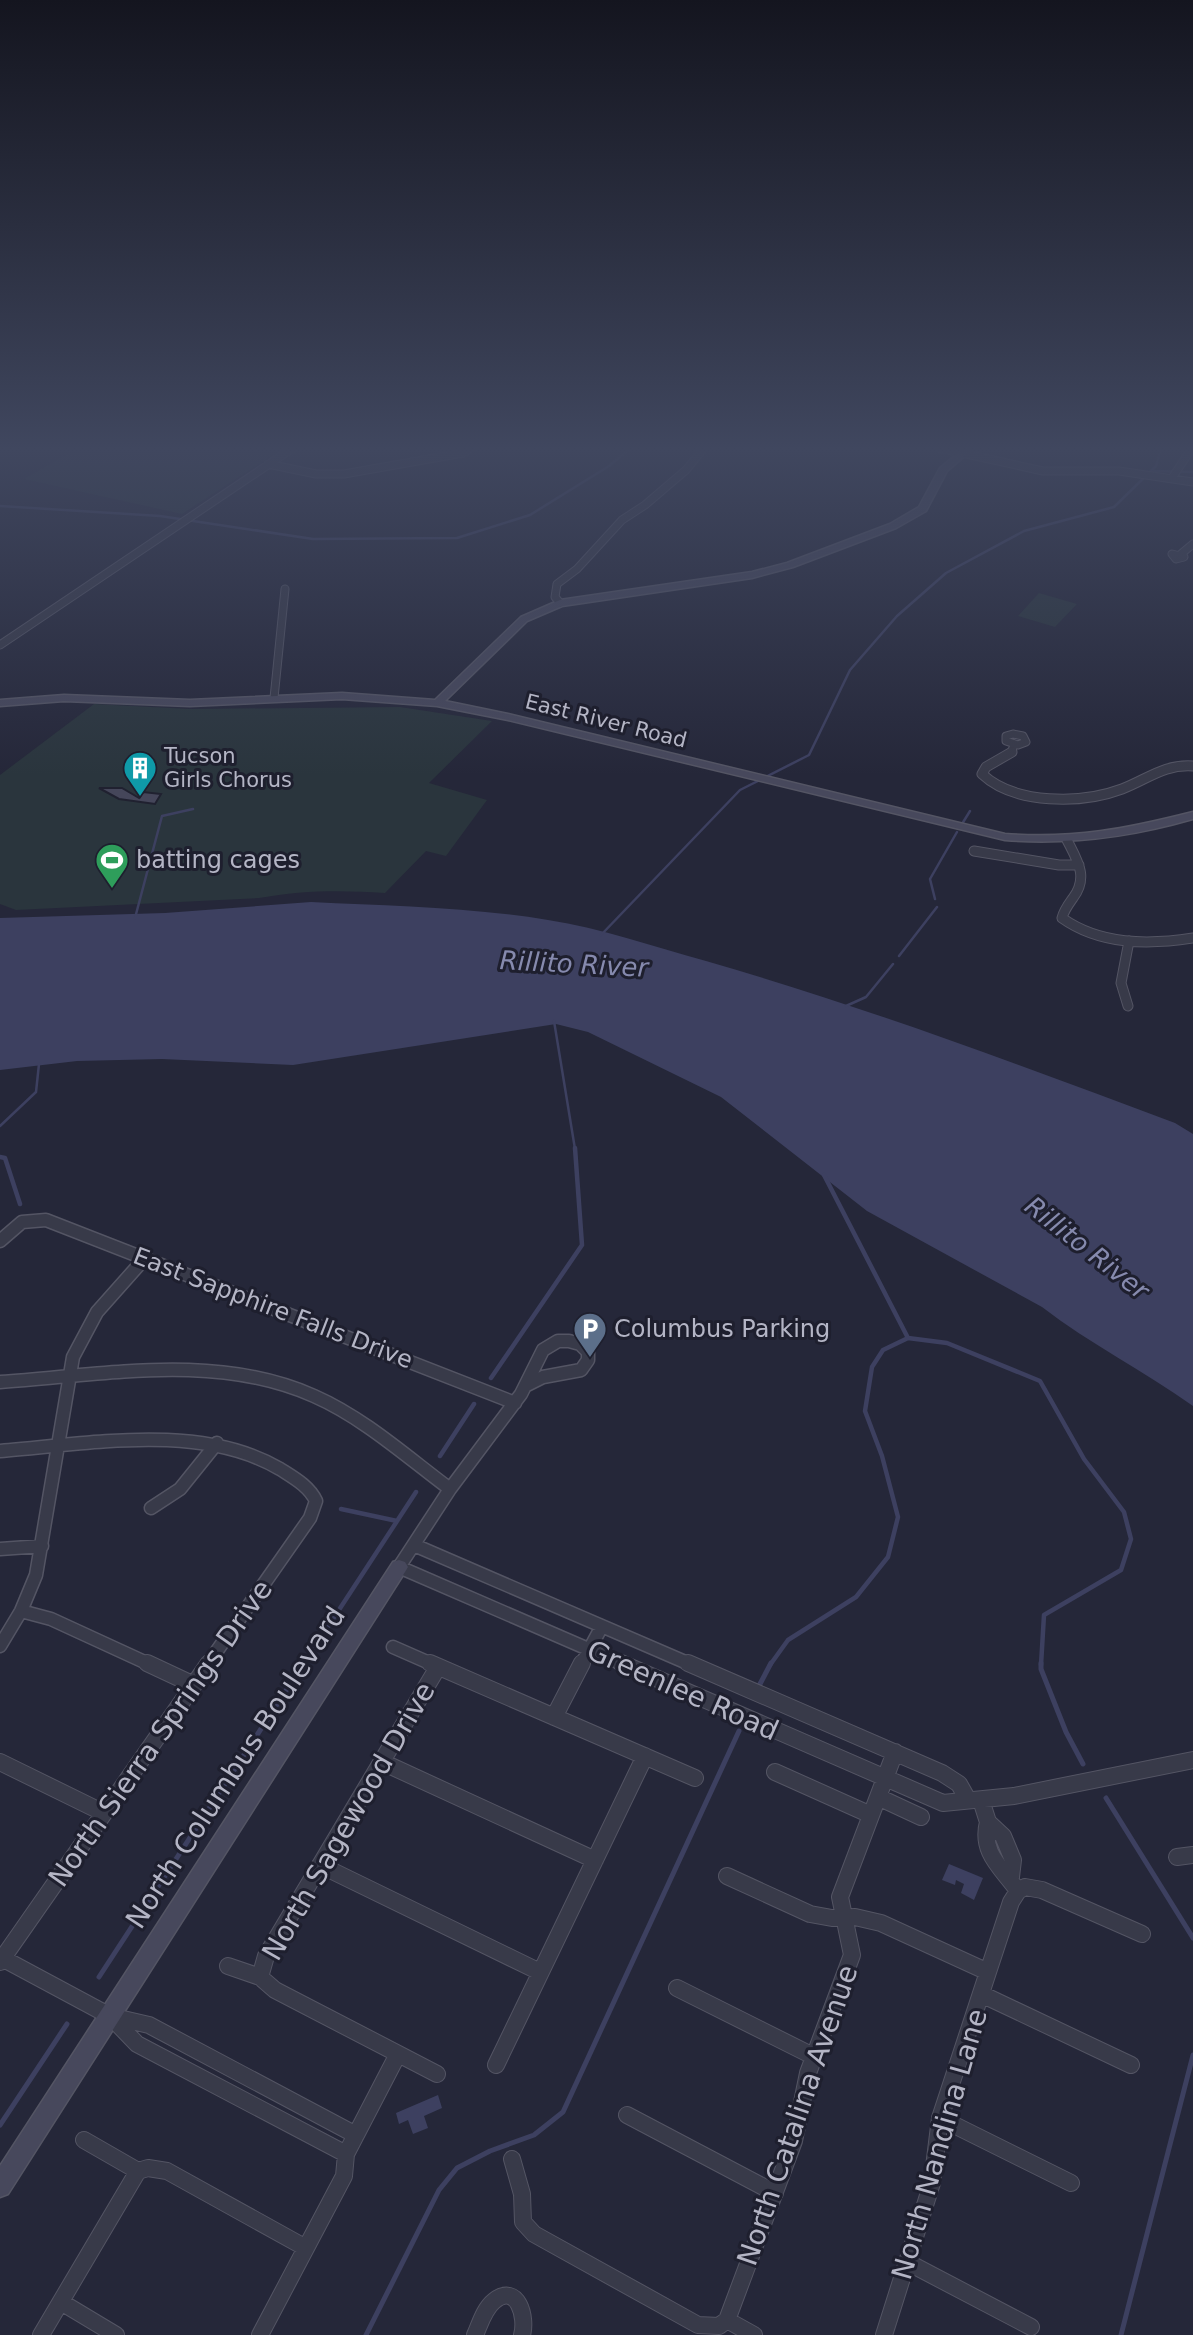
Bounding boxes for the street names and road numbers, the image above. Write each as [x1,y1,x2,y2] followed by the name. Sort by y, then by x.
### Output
[523,689,689,753] street label: East River Road
[129,1242,417,1374] street label: East Sapphire Falls Drive
[42,1573,279,1893] street label: North Sierra Springs Drive
[119,1600,352,1934] street label: North Columbus Boulevard
[582,1633,784,1747] street label: Greenlee Road
[255,1676,442,1966] street label: North Sagewood Drive
[731,1961,864,2270] street label: North Catalina Avenue
[885,2005,994,2283] street label: North Nandina Lane

